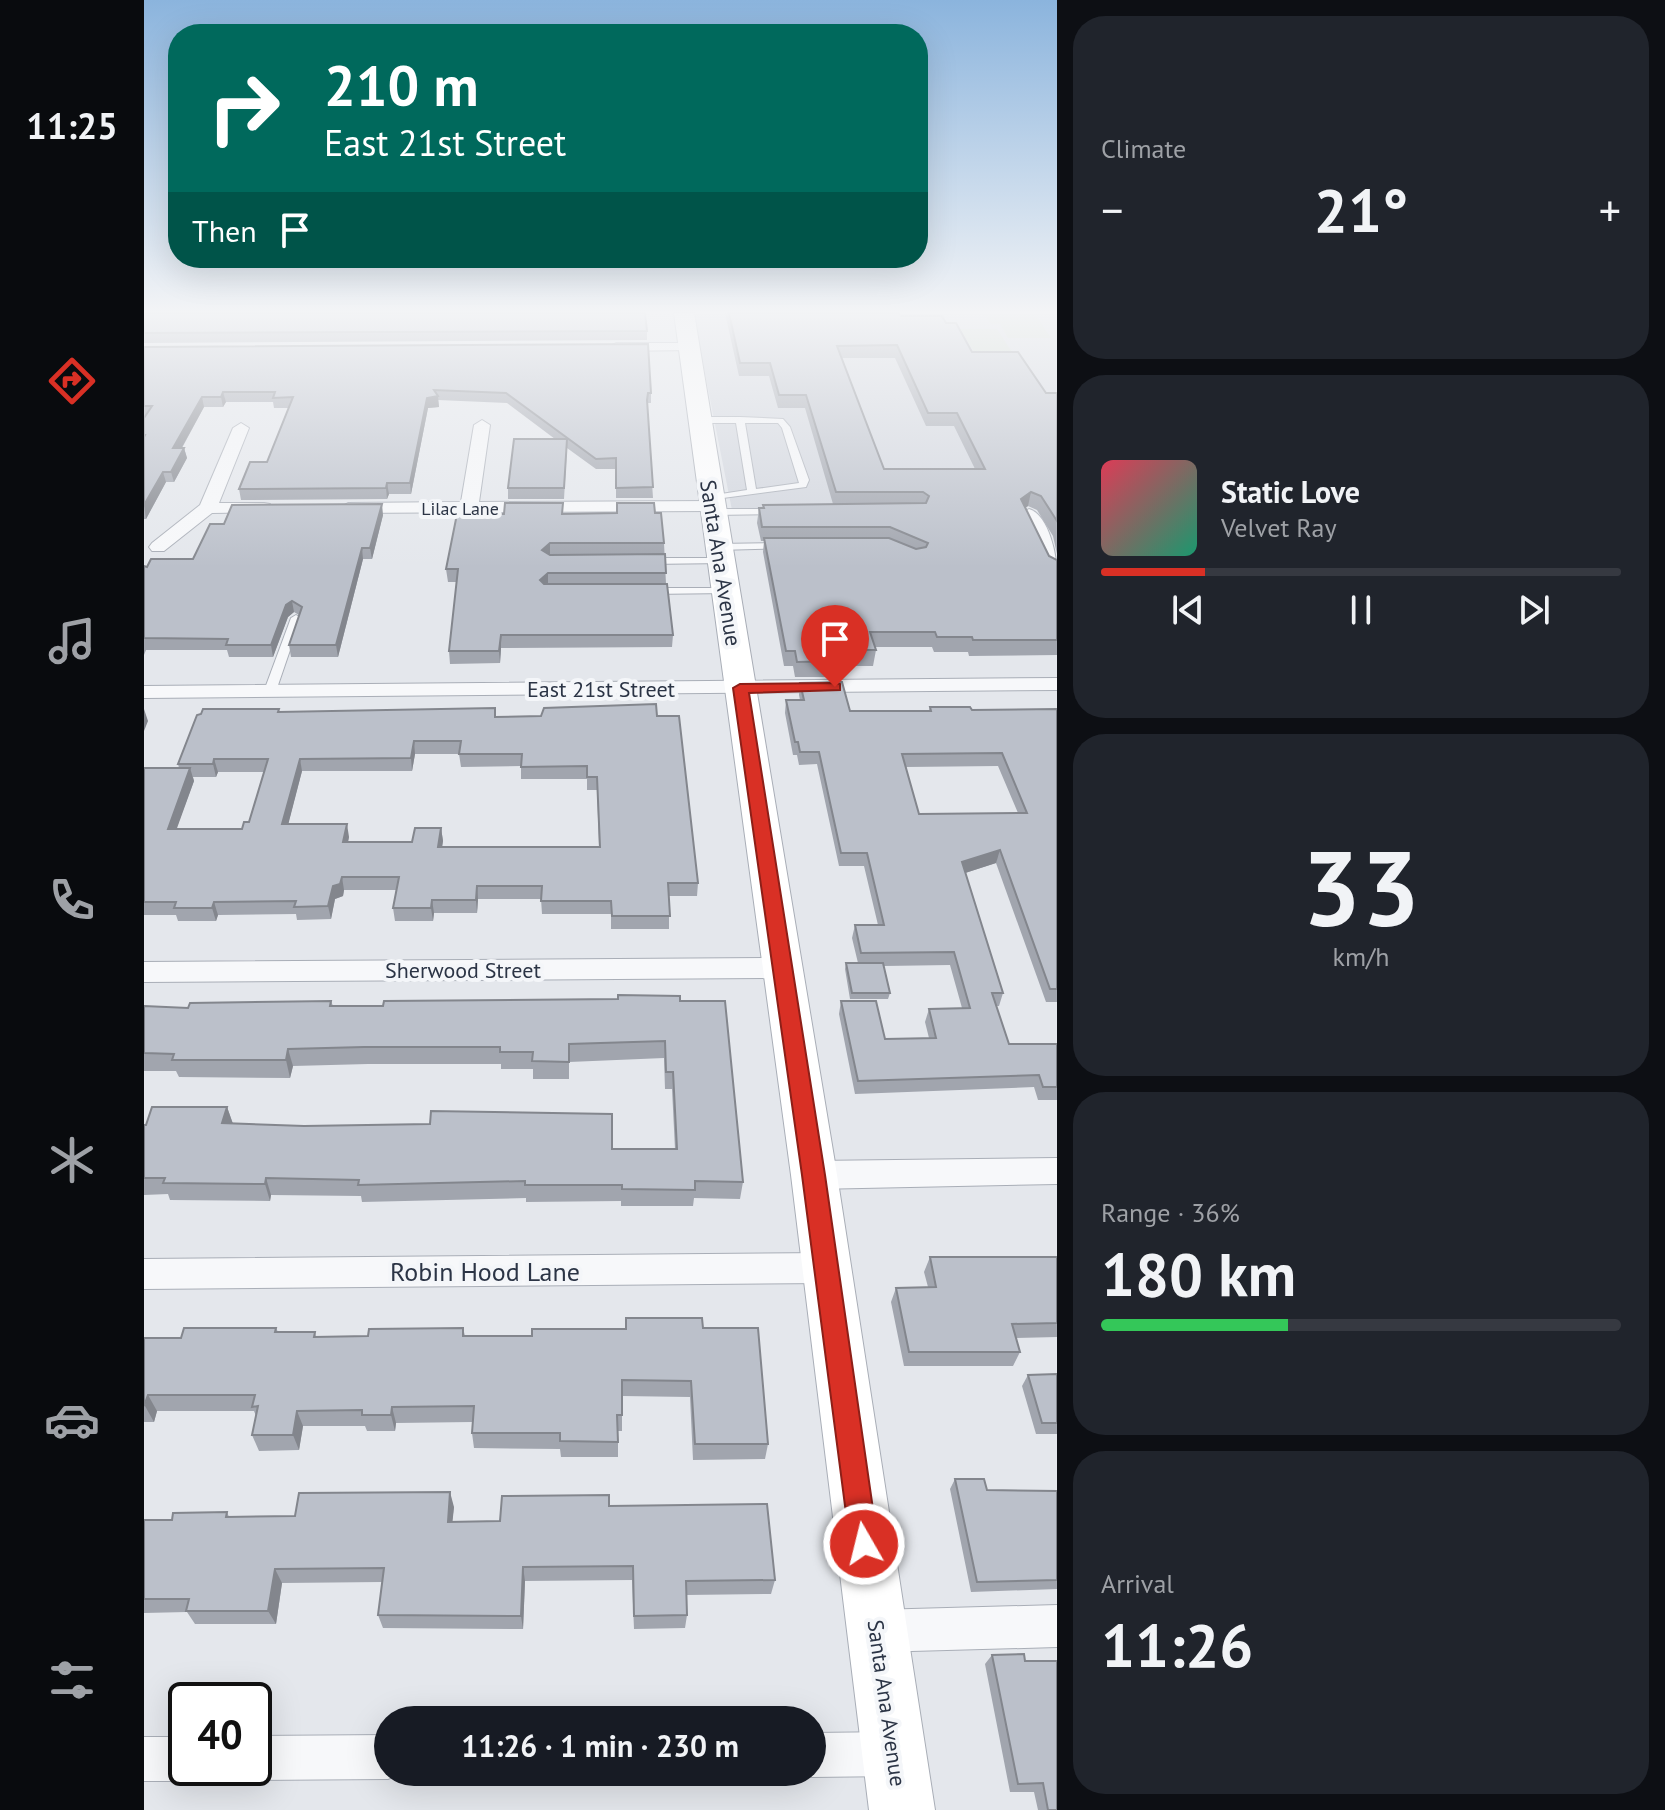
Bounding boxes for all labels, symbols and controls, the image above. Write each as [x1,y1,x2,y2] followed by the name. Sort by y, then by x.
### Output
[324,49,479,121] text: 210 m
[192,56,296,160] icon: right
[26,102,118,149] text: 11:25
[324,119,566,166] text: East 21st Street
[1101,132,1186,165] text: Climate
[1314,171,1408,249] text: 21°
[1101,181,1123,238] text: −
[1599,181,1621,238] text: +
[273,208,317,252] icon: arrive
[192,211,257,250] text: Then
[44,353,100,409] icon: directions
[1221,472,1360,511] text: Static Love
[694,478,748,648] street label: Santa Ana Avenue
[421,497,499,520] street label: Lilac Lane
[1221,511,1337,544] text: Velvet Ray
[1166,588,1210,632] icon: previous
[1339,588,1383,632] icon: pause
[1512,588,1556,632] icon: next
[801,605,869,687] pin
[44,613,100,669] icon: music
[813,617,857,661] icon: arrive
[527,675,676,703] street label: East 21st Street
[1302,820,1420,955] text: 33
[44,872,100,928] icon: phone
[1333,940,1390,973] text: km/h
[385,956,541,984] street label: Sherwood Street
[44,1132,100,1188] icon: climate
[1101,1196,1240,1229] text: Range · 36%
[1101,1235,1296,1313] text: 180 km
[390,1255,580,1288] street label: Robin Hood Lane
[44,1392,100,1448] icon: car
[822,1502,906,1586] position arrow
[1101,1567,1174,1600] text: Arrival
[1101,1606,1253,1684] text: 11:26
[861,1618,913,1788] street label: Santa Ana Avenue
[44,1652,100,1708] icon: filters
[168,1682,272,1786] speed limit sign: 40
[461,1726,739,1765] text: 11:26 · 1 min · 230 m

